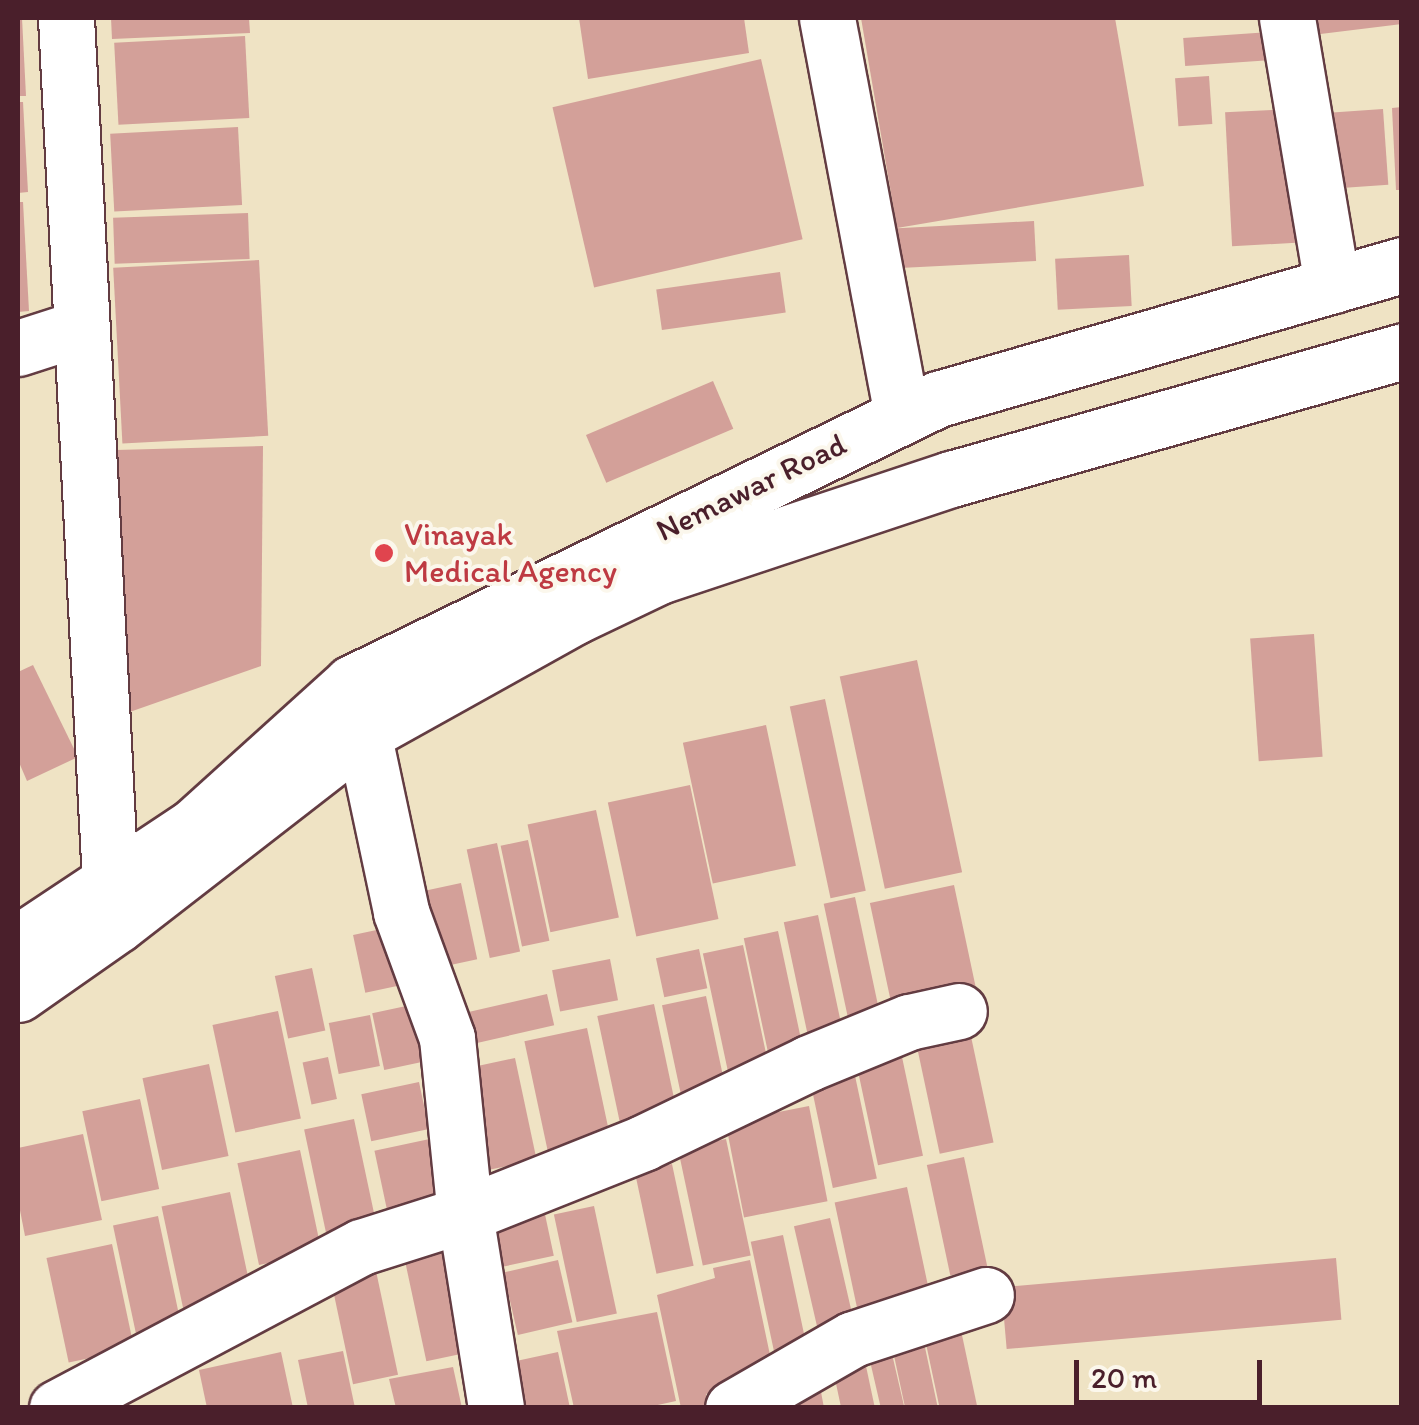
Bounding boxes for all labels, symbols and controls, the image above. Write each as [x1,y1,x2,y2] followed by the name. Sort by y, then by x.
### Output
[650,424,852,550] street label: Nemawar Road
[404,516,617,591] place label: Vinayak Medical Agency
[373,542,395,564] marker: Vinayak Medical Agency
[1079,1340,1266,1402] scale bar
[1091,1359,1157,1396] text: 20 m

